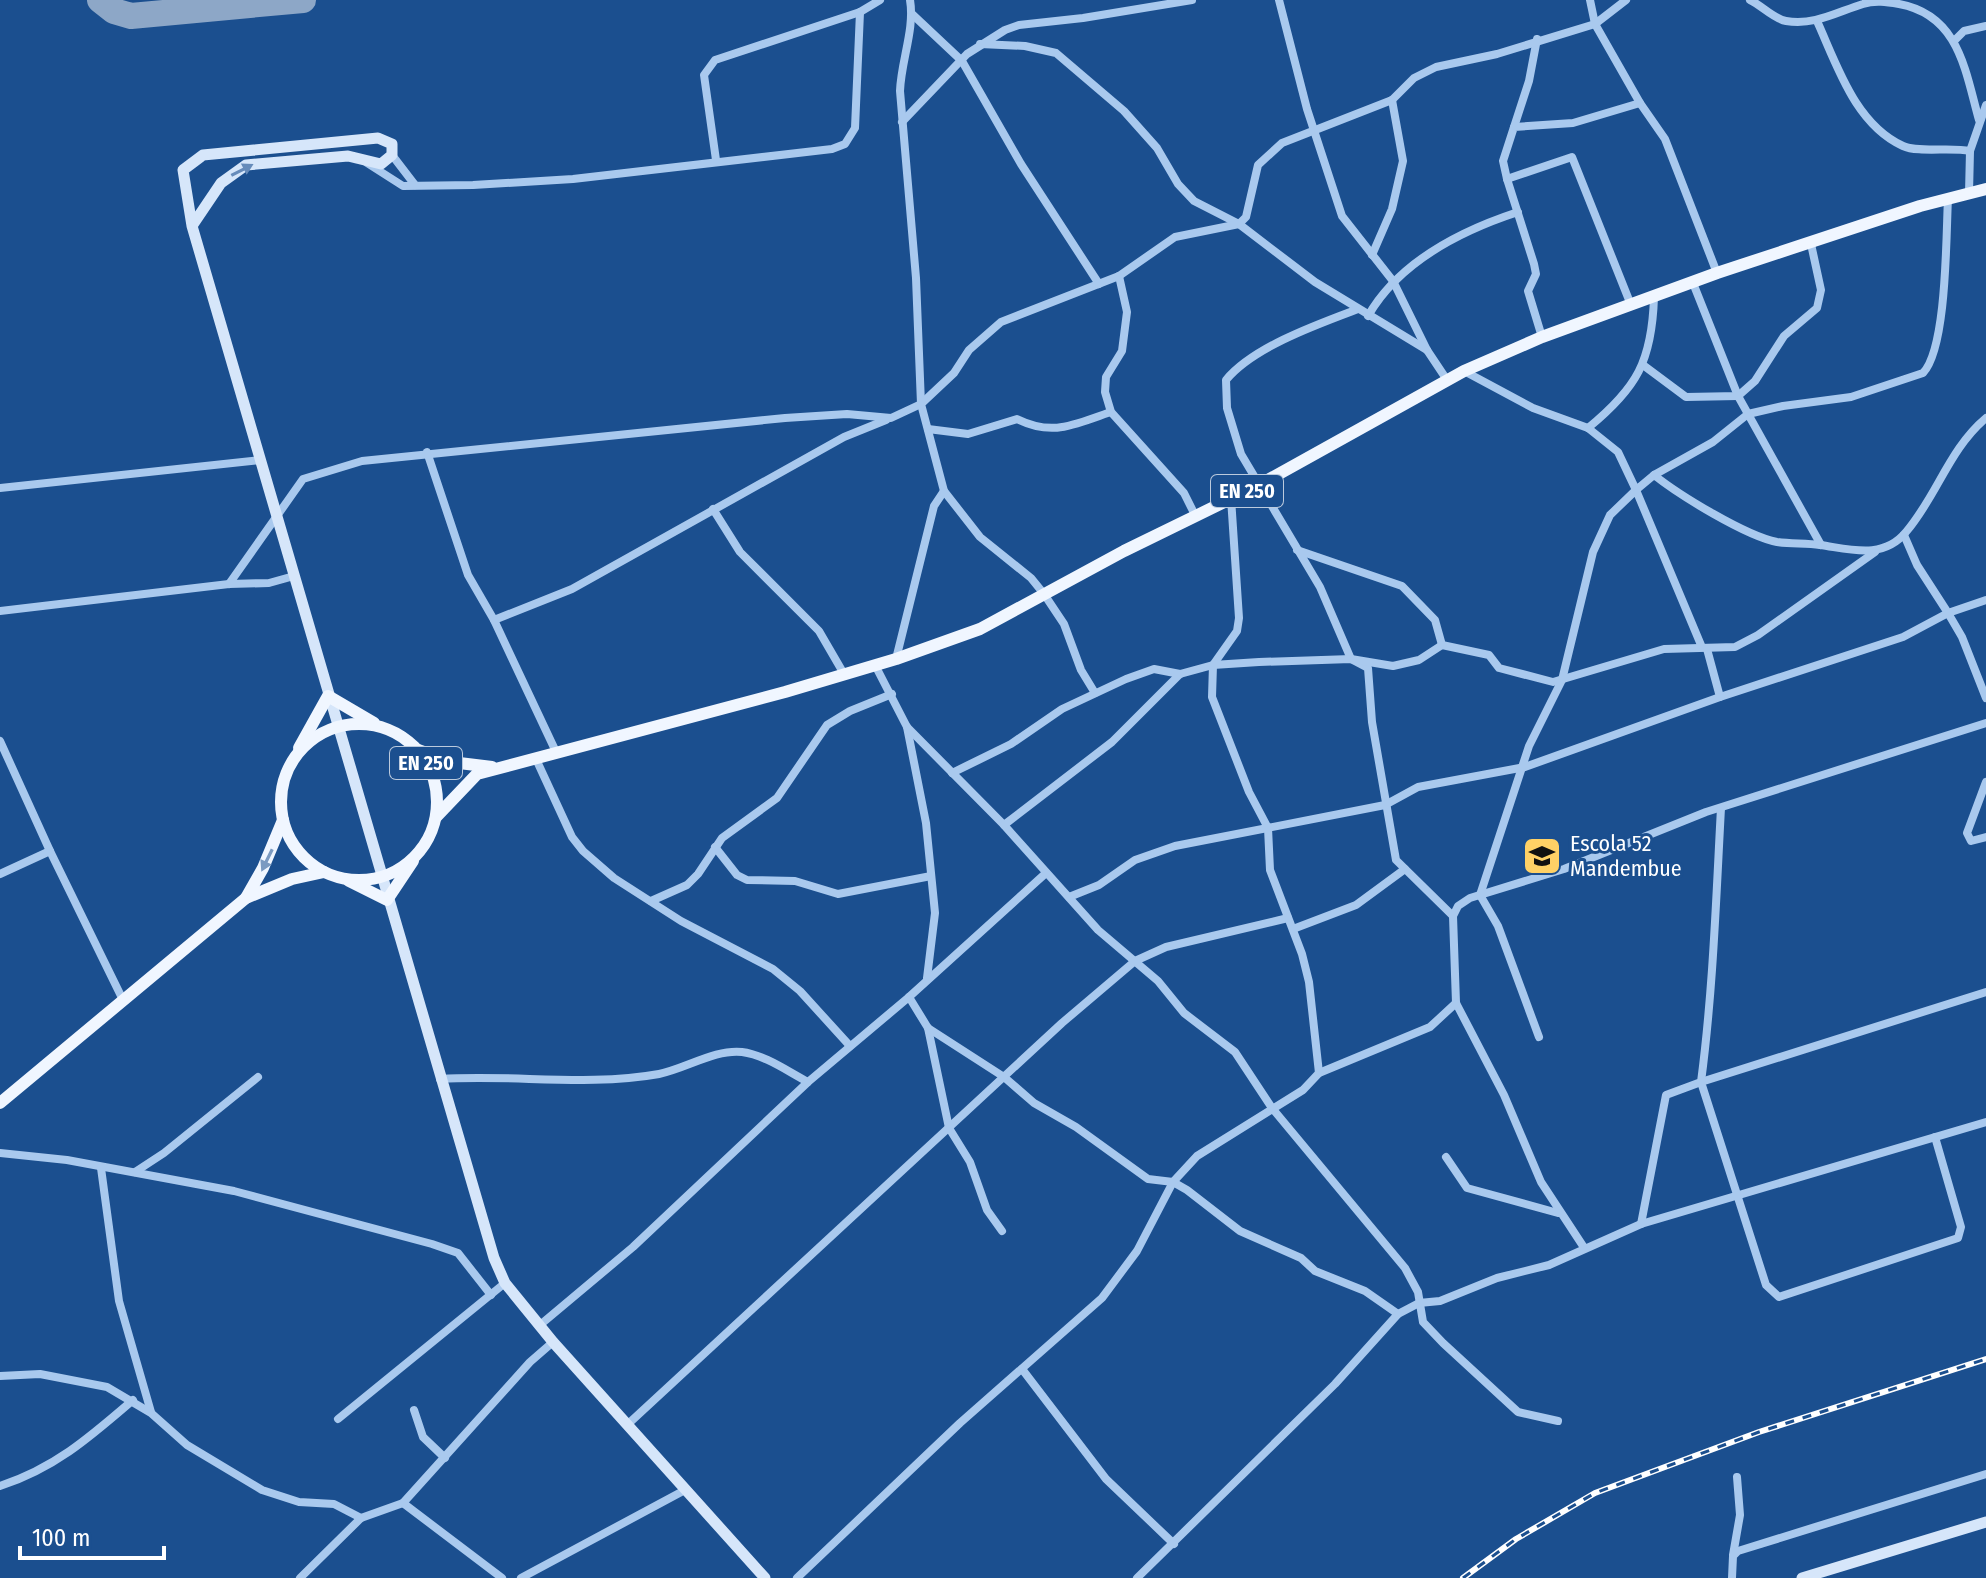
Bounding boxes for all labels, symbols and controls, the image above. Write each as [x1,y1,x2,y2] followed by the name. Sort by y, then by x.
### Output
[231,163,254,176] one-way arrow
[1211,475,1283,507] road number: EN 250
[390,747,462,779] road number: EN 250
[1570,830,1682,882] place label: Escola 52 Mandembue
[1521,835,1563,877] school or university icon: Escola 52 Mandembue
[260,849,274,872] one-way arrow
[20,1510,164,1560] scale bar
[32,1524,90,1552] text: 100 m

